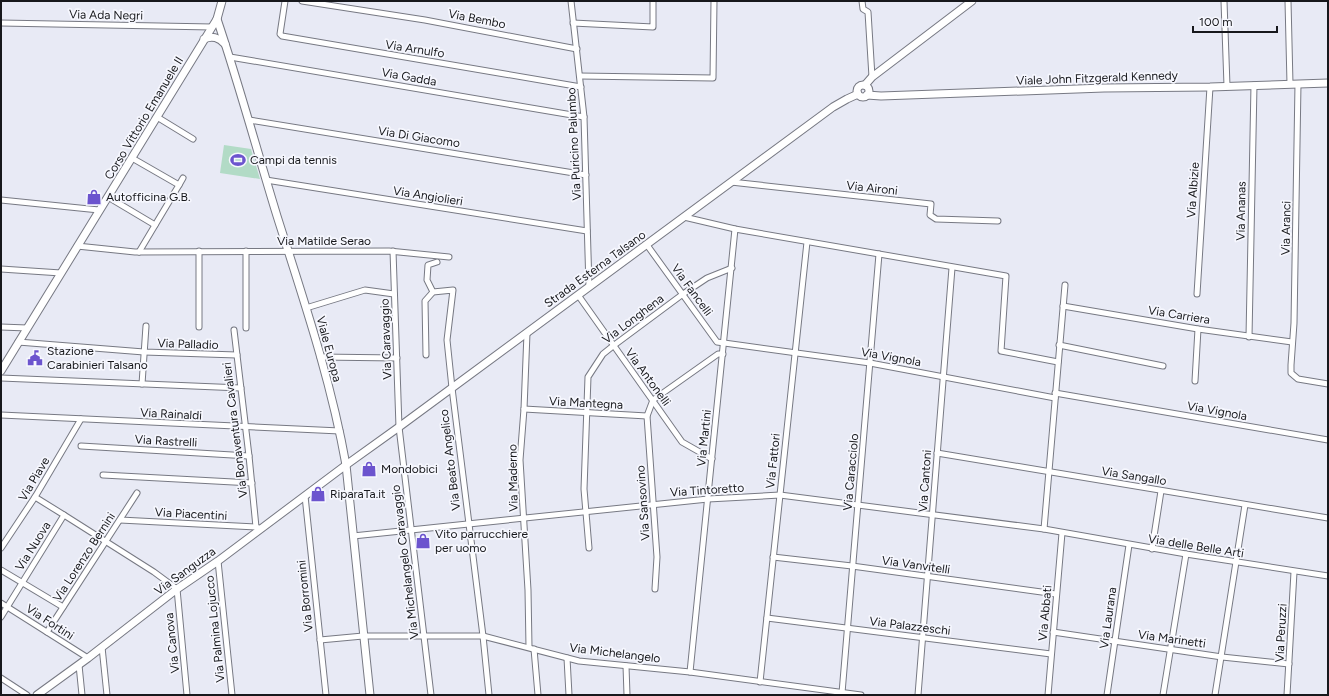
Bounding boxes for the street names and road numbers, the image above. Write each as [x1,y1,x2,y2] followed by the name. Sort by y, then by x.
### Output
[69,7,143,23] street label: Via Ada Negri
[447,7,507,31] street label: Via Bembo
[384,37,446,61] street label: Via Arnulfo
[102,54,186,182] street label: Corso Vittorio Emanuele II
[380,65,438,89] street label: Via Gadda
[1016,68,1179,88] street label: Viale John Fitzgerald Kennedy
[564,87,584,201] street label: Via Puricino Palumbo
[377,124,461,150] street label: Via Di Giacomo
[1184,161,1202,218] street label: Via Albizie
[846,178,898,198] street label: Via Aironi
[1233,181,1249,241] street label: Via Ananas
[392,184,464,208] street label: Via Angiolieri
[1279,201,1293,255] street label: Via Aranci
[542,228,648,310] street label: Strada Esterna Talsano
[277,234,371,248] street label: Via Matilde Serao
[669,261,715,319] street label: Via Fancelli
[600,291,666,347] street label: Via Longhena
[378,298,394,380] street label: Via Caravaggio
[1147,303,1211,327] street label: Via Carriera
[314,315,344,383] street label: Viale Europa
[157,336,219,352] street label: Via Palladio
[622,345,674,409] street label: Via Antonelli
[860,345,922,369] street label: Via Vignola
[220,361,250,499] street label: Via Bonaventura Cavalieri
[549,394,623,412] street label: Via Mantegna
[1186,399,1248,423] street label: Via Vignola
[140,405,202,423] street label: Via Rainaldi
[437,409,463,511] street label: Via Beato Angelico
[694,409,714,467] street label: Via Martini
[134,432,198,450] street label: Via Rastrelli
[763,433,783,489] street label: Via Fattori
[841,433,861,511] street label: Via Caracciolo
[505,444,521,512] street label: Via Maderno
[916,449,934,513] street label: Via Cantoni
[15,454,53,503] street label: Via Piave
[1100,464,1168,488] street label: Via Sangallo
[633,465,653,541] street label: Via Sansovino
[669,480,745,500] street label: Via Tintoretto
[389,484,421,640] street label: Via Michelangelo Caravaggio
[154,505,228,523] street label: Via Piacentini
[50,510,118,604] street label: Via Lorenzo Bernini
[12,519,54,573] street label: Via Nuova
[1147,532,1245,560] street label: Via delle Belle Arti
[152,544,218,598] street label: Via Sanguzza
[881,553,951,577] street label: Via Vanvitelli
[294,559,316,633] street label: Via Borromini
[202,575,228,683] street label: Via Palmina Lojucco
[1036,585,1054,641] street label: Via Abbati
[1097,586,1119,650] street label: Via Laurana
[23,601,77,643] street label: Via Fortini
[1272,603,1290,663] street label: Via Peruzzi
[162,612,182,674] street label: Via Canova
[869,614,951,638] street label: Via Palazzeschi
[1137,627,1207,651] street label: Via Marinetti
[569,640,661,666] street label: Via Michelangelo

